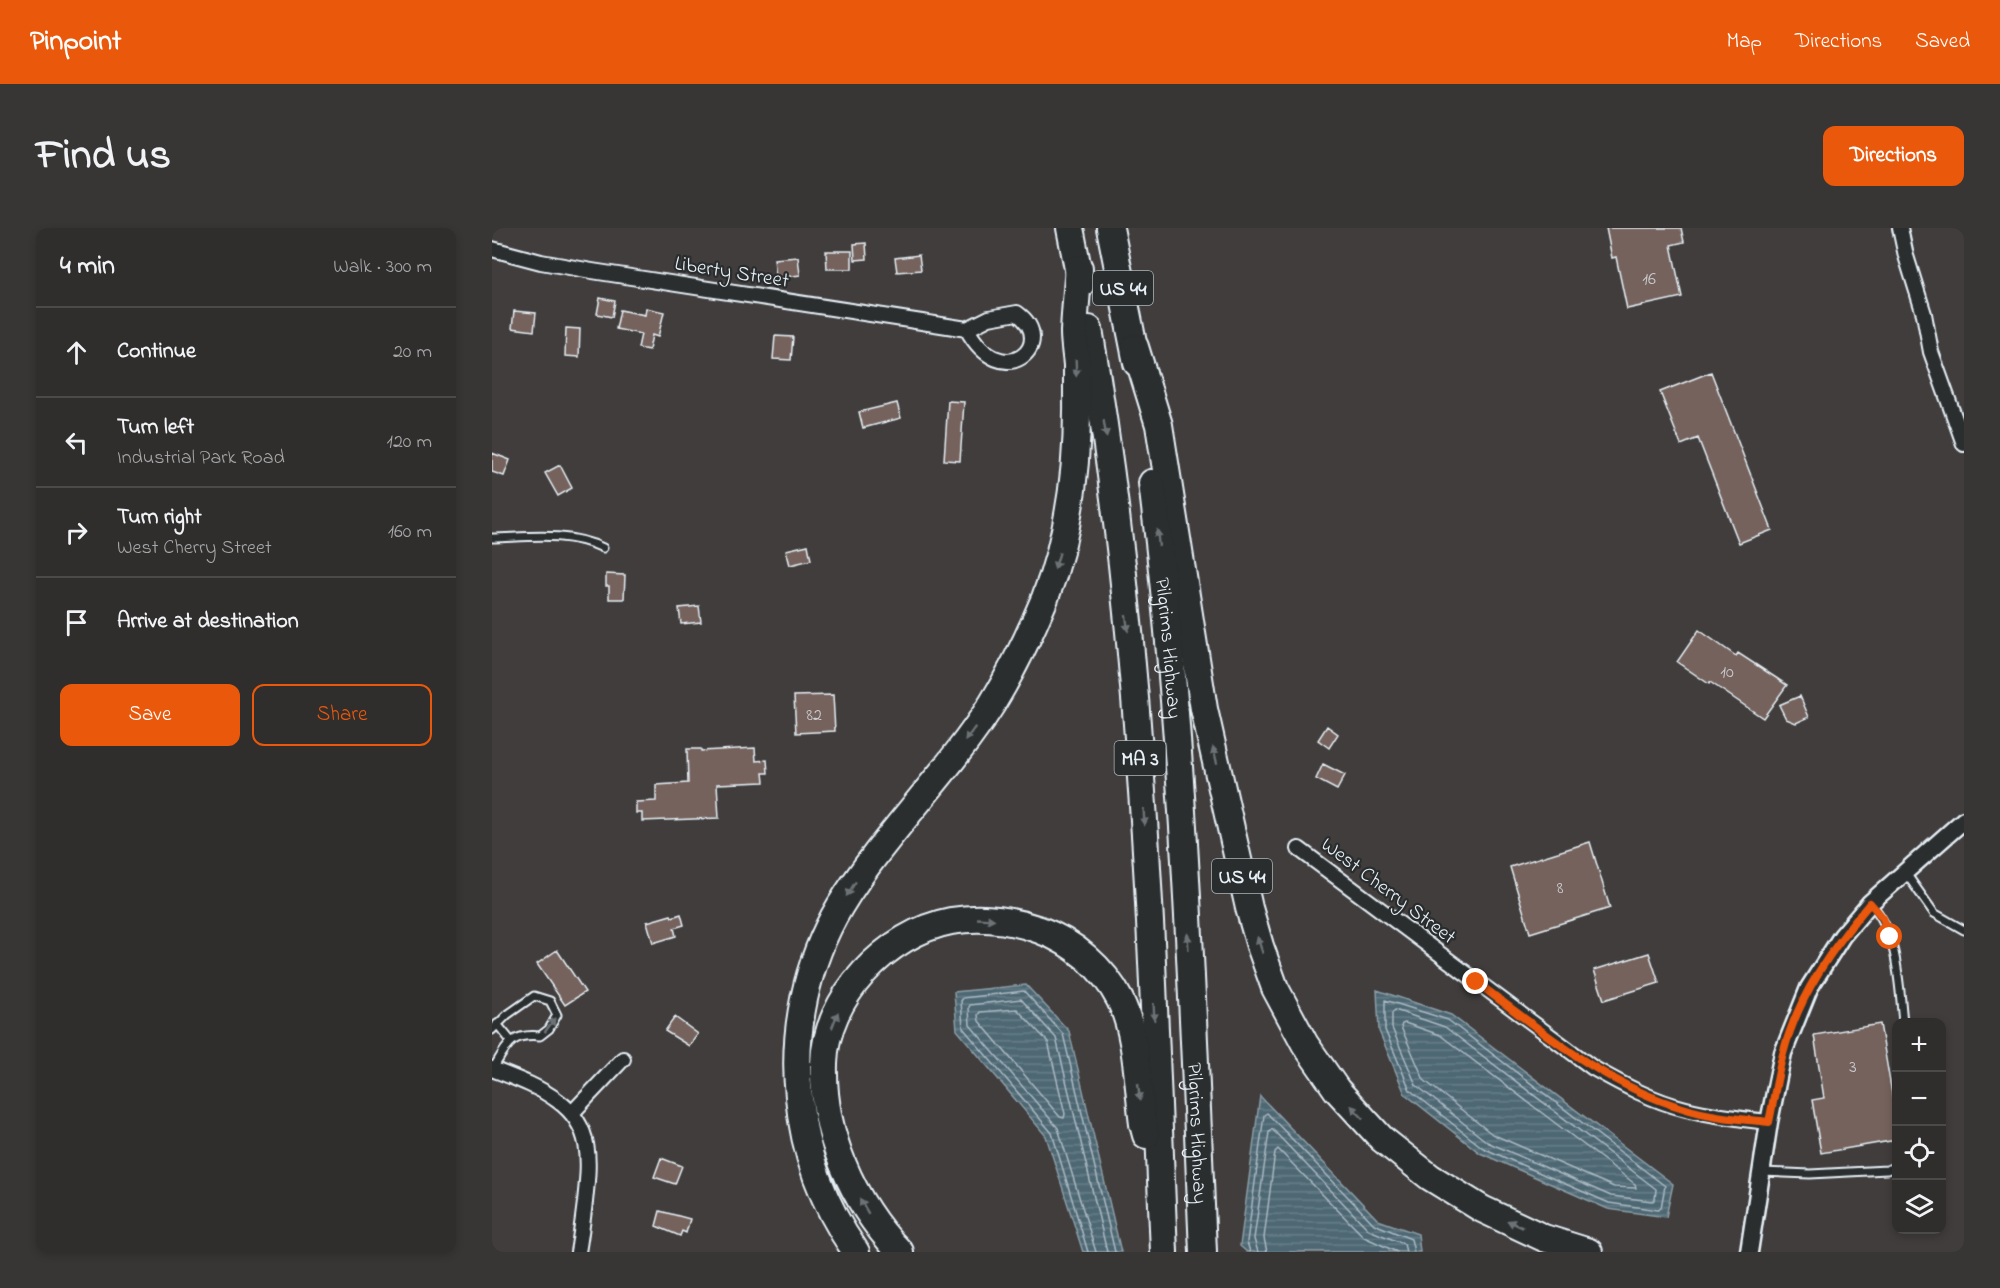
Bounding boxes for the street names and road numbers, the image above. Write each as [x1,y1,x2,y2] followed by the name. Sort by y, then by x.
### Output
[672,249,791,299] street label: Liberty Street
[1093,271,1153,305] road number: US 44
[1146,576,1188,720] street label: Pilgrims Highway
[1114,741,1166,775] road number: MA 3
[1313,831,1462,954] street label: West Cherry Street
[1212,859,1272,893] road number: US 44
[1177,1062,1214,1205] street label: Pilgrims Highway

